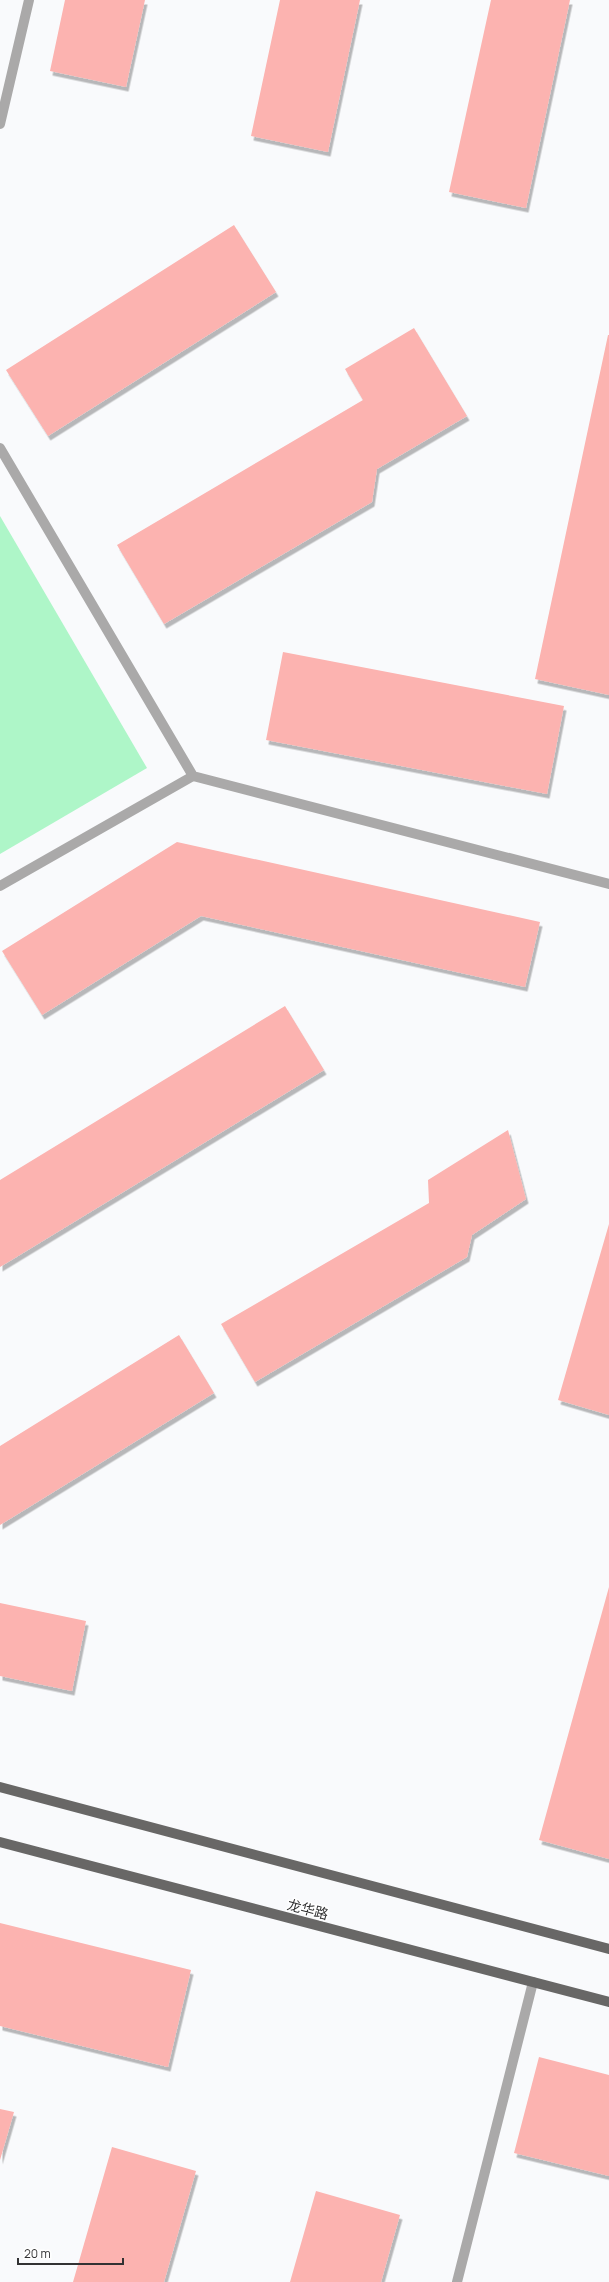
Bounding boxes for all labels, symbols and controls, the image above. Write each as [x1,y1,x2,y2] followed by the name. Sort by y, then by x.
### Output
[285,1894,331,1924] street label: 龙华路
[18,2240,123,2266] scale bar
[24,2245,51,2262] text: 20 m

